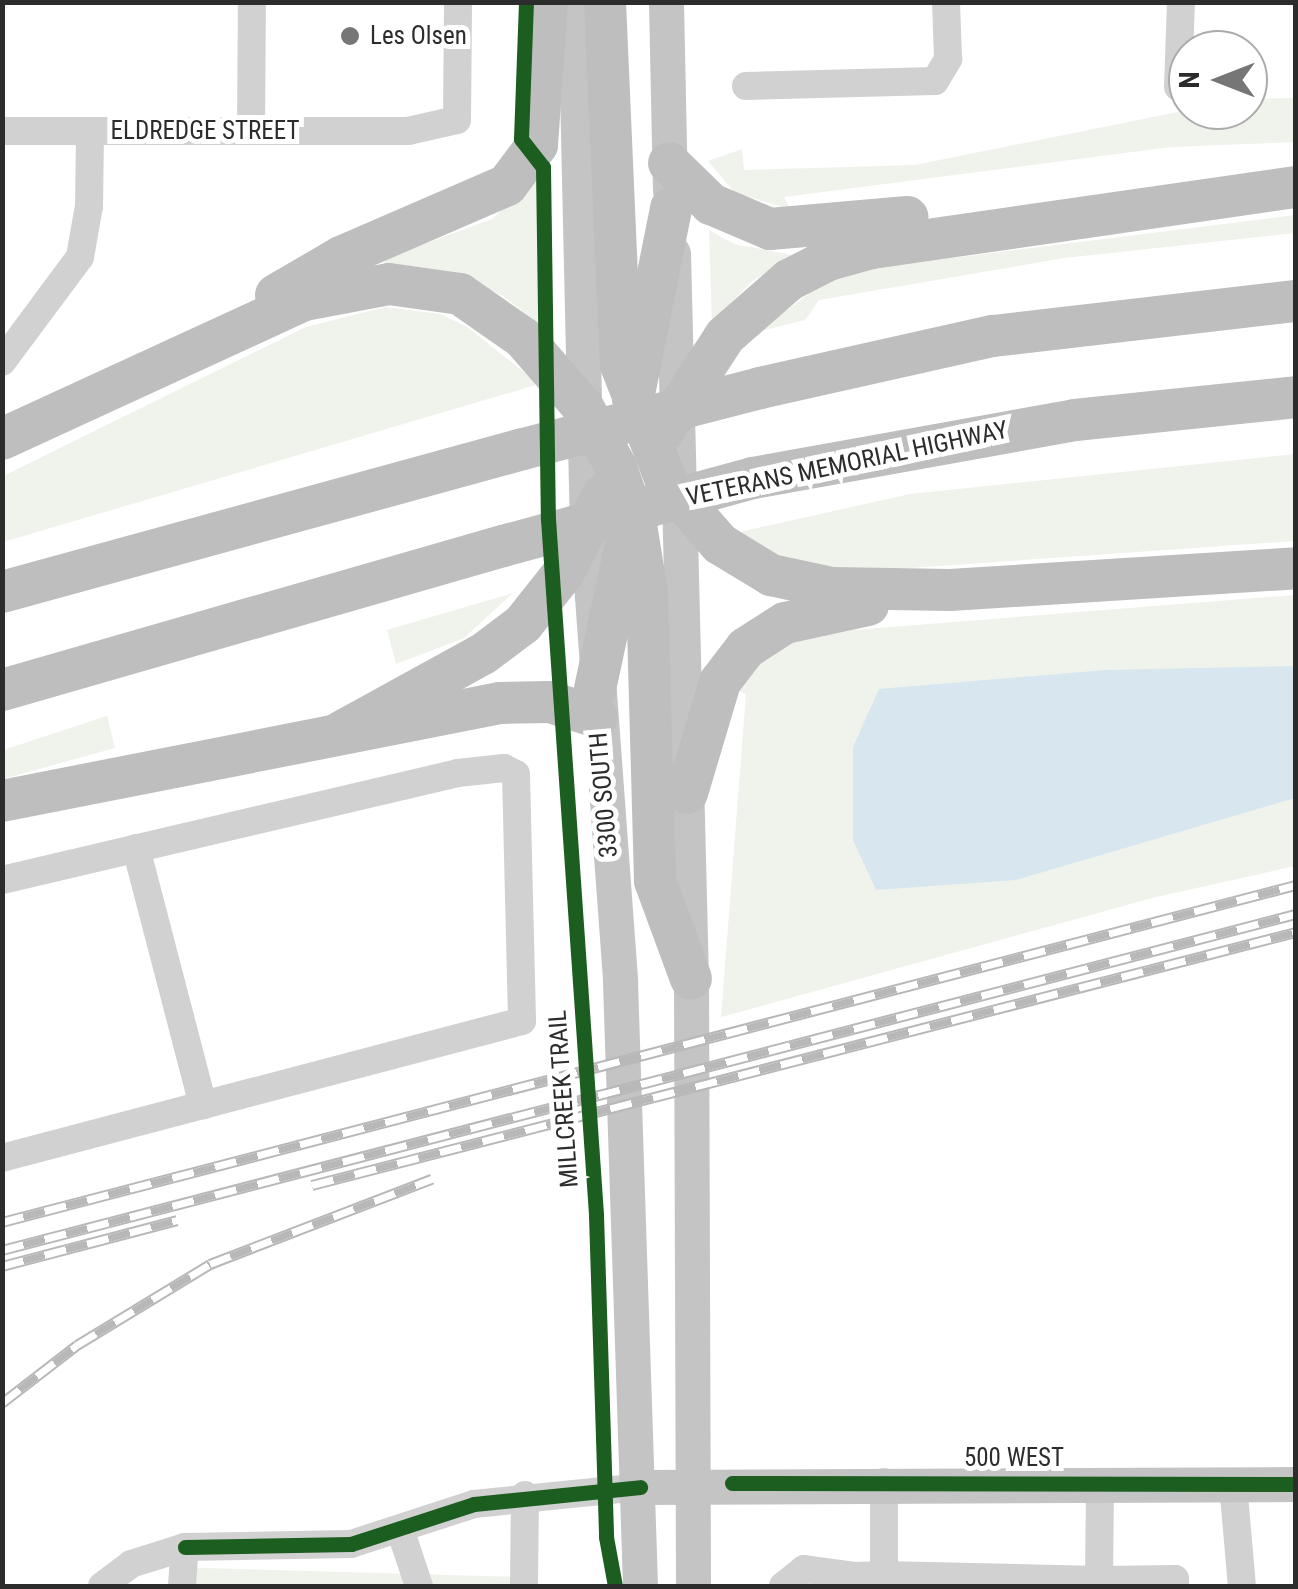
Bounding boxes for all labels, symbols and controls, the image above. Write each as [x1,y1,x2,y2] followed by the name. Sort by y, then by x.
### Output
[370,21,467,51] place label: Les Olsen
[339,25,361,47] marker: Les Olsen
[1168,30,1268,130] north arrow
[1173,71,1206,89] text: N
[111,116,299,146] street label: ELDREDGE STREET
[683,415,1011,513] street label: VETERANS MEMORIAL HIGHWAY
[584,731,624,859] street label: 3300 SOUTH
[543,1009,585,1189] street label: MILLCREEK TRAIL
[964,1443,1064,1473] street label: 500 WEST

